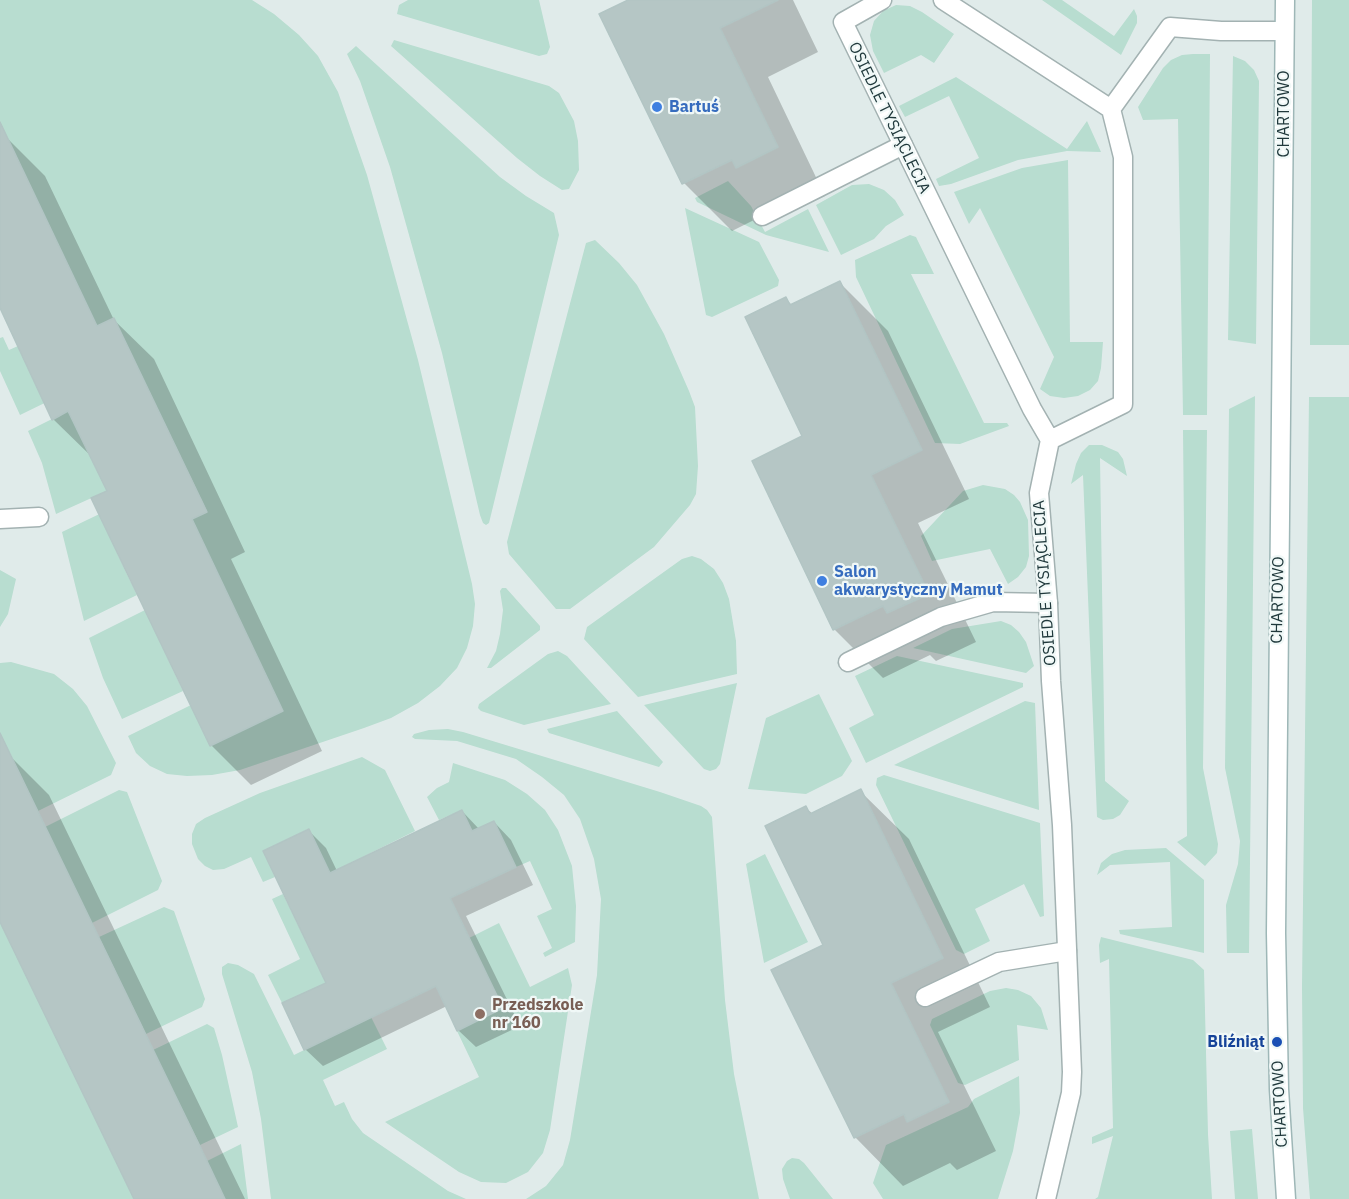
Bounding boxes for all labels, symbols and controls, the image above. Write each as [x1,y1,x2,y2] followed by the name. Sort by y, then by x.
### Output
[844,39,934,197] street label: OSIEDLE TYSIĄCLECIA
[1274,70,1294,158] street label: CHARTOWO
[669,97,719,117] place label: Bartuś
[650,100,664,114] marker: Bartuś
[1030,499,1060,667] street label: OSIEDLE TYSIĄCLECIA
[1268,556,1288,644] street label: CHARTOWO
[834,562,1003,600] place label: Salon akwarystyczny Mamut
[815,574,829,588] marker: Salon akwarystyczny Mamut
[492,995,583,1033] place label: Przedszkole nr 160
[473,1007,487,1021] marker: Przedszkole nr 160
[1207,1032,1265,1052] place label: Bliźniąt
[1270,1035,1284,1049] marker: Bliźniąt
[1268,1060,1292,1148] street label: CHARTOWO

